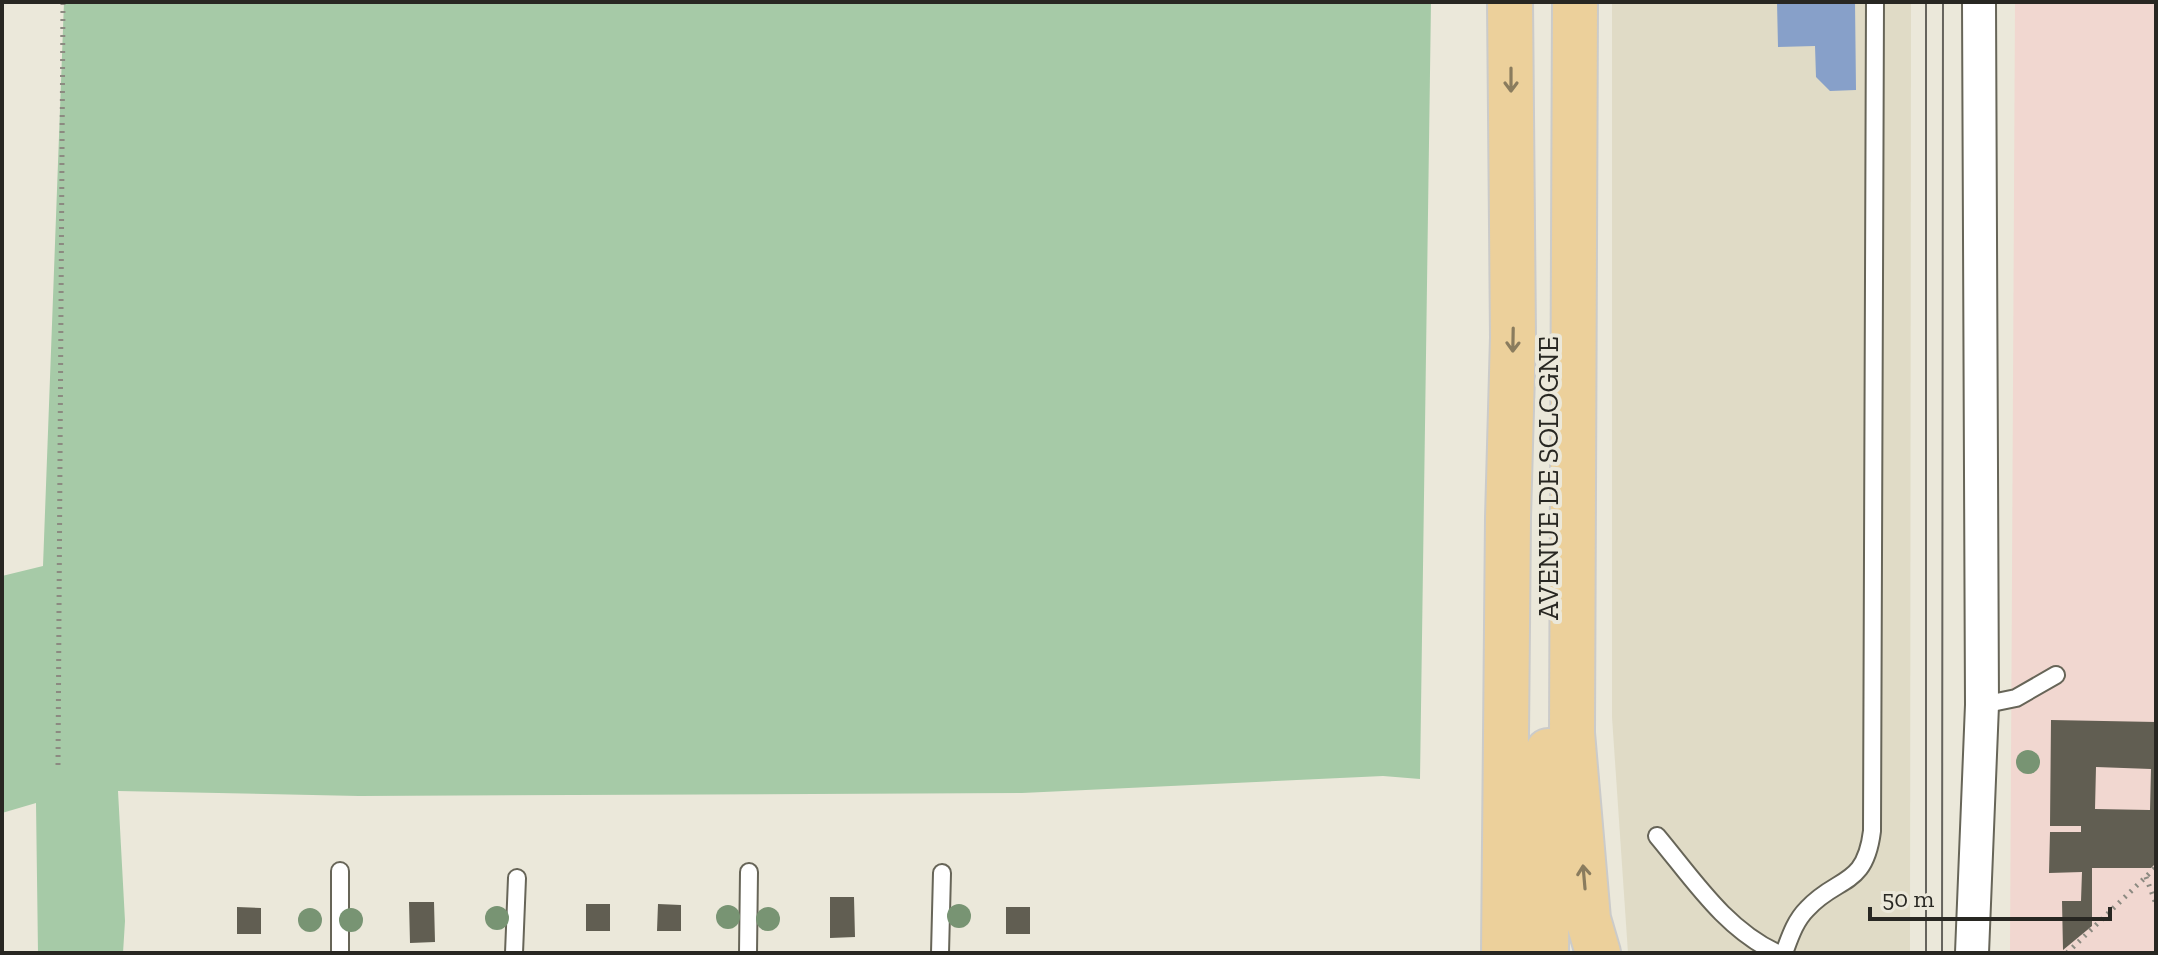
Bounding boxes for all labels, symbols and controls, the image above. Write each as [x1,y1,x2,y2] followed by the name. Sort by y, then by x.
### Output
[1503,66,1519,93] one-way arrow
[1505,326,1521,353] one-way arrow
[1532,336,1565,620] street label: AVENUE DE SOLOGNE
[1577,864,1592,891] one-way arrow
[1870,871,2110,921] scale bar
[1882,884,1935,913] text: 50 m

